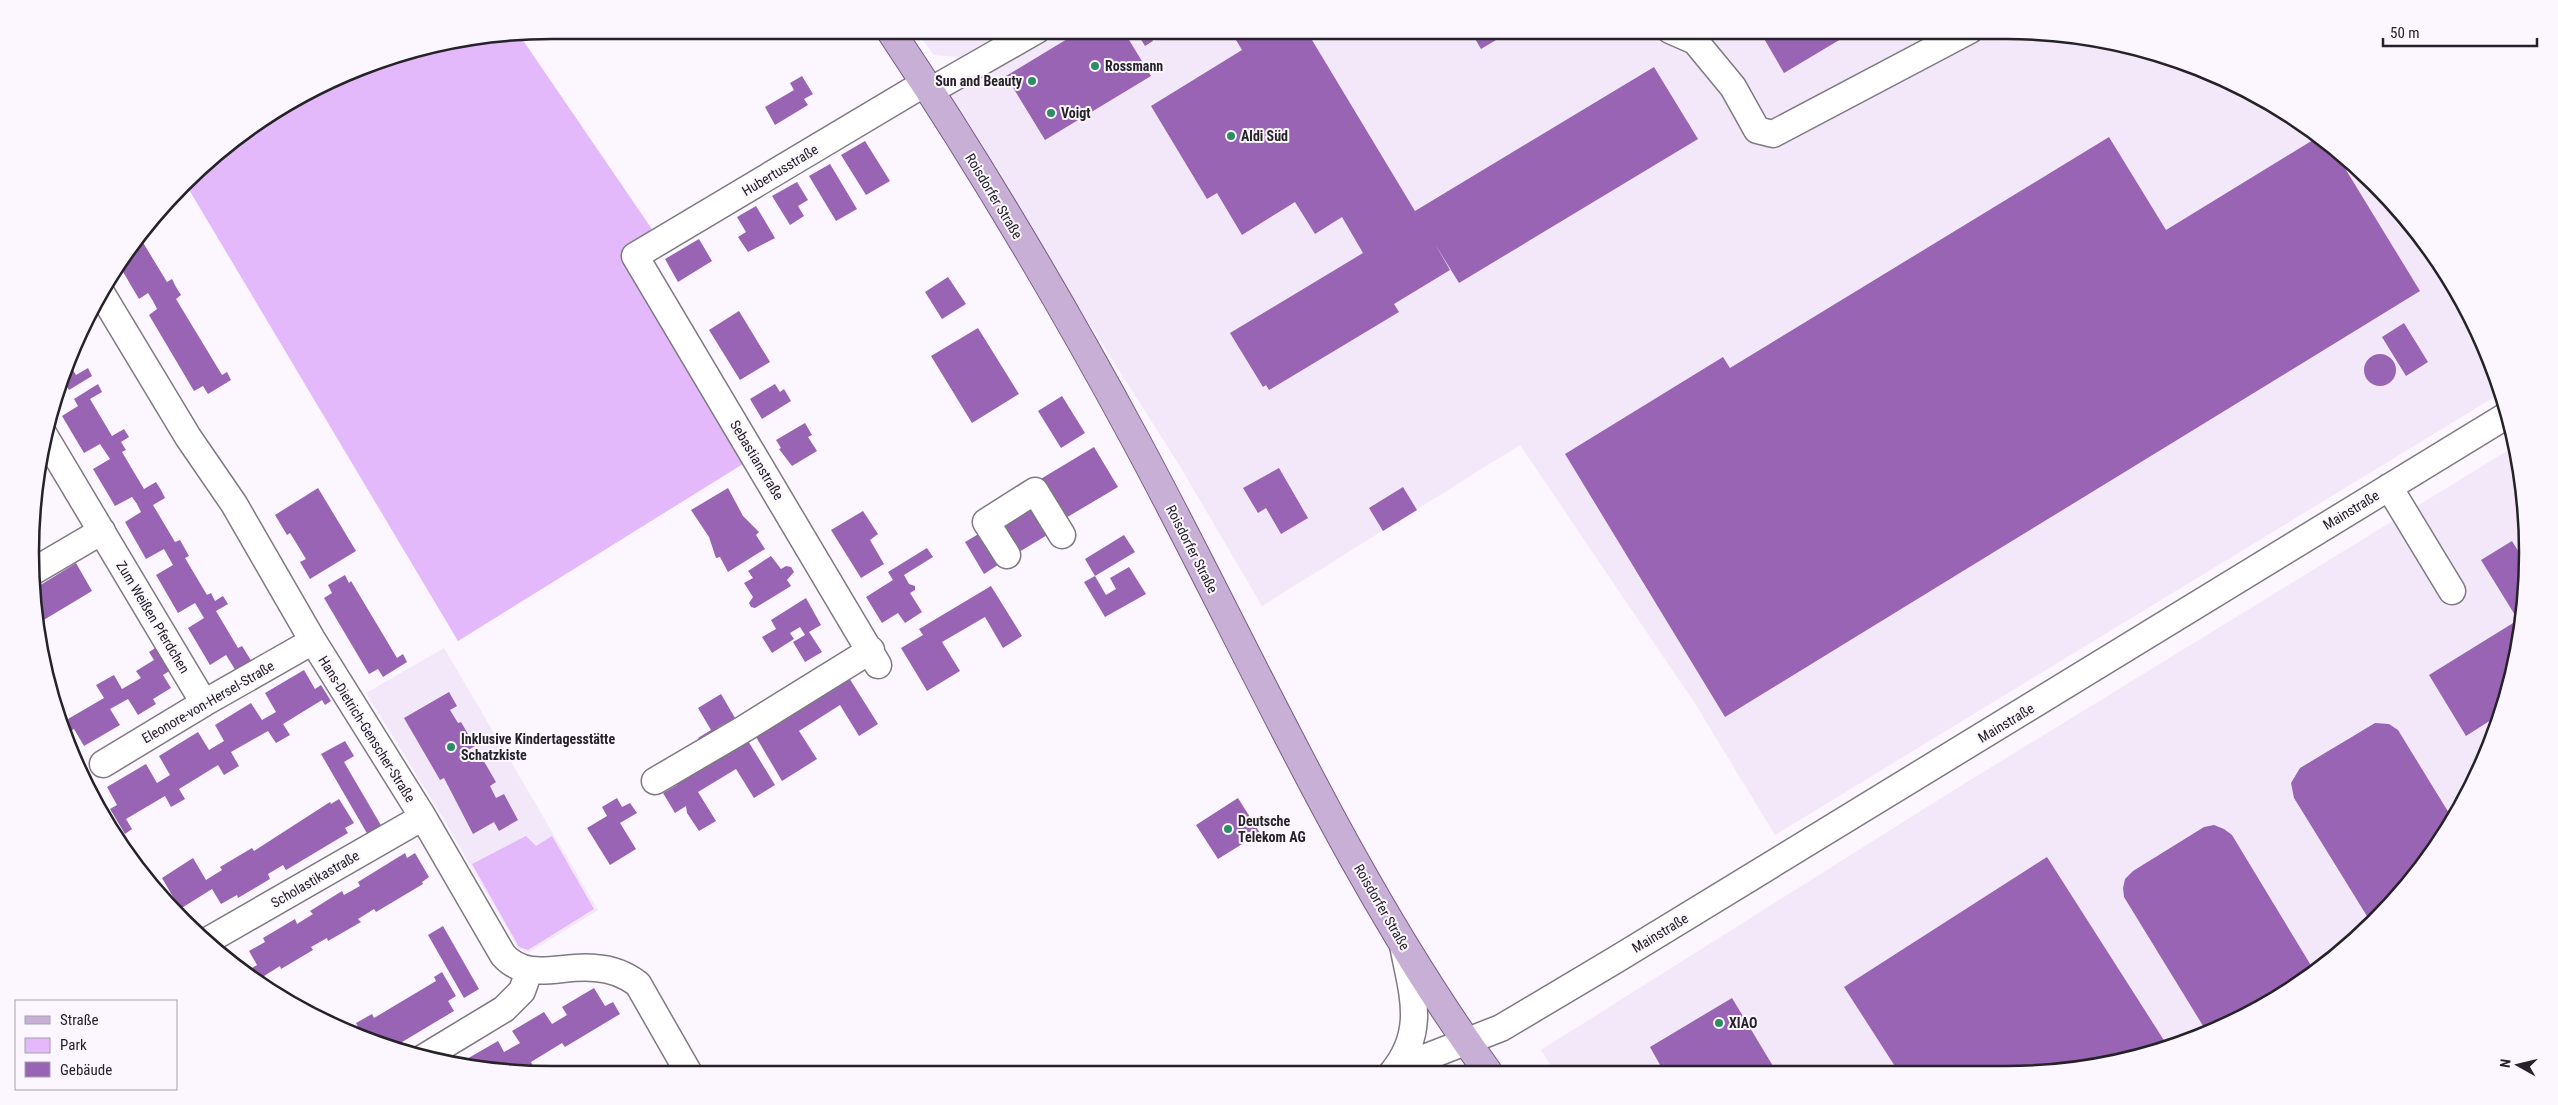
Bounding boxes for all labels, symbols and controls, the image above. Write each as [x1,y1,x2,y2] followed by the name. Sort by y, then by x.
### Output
[2383,15,2537,47] scale bar
[2390,24,2420,42] text: 50 m
[1105,58,1163,74] place label: Rossmann
[1089,60,1101,72] marker: Rossmann
[935,73,1023,89] place label: Sun and Beauty
[1026,75,1038,87] marker: Sun and Beauty
[1061,105,1091,121] place label: Voigt
[1045,107,1057,119] marker: Voigt
[1241,128,1288,144] place label: Aldi Süd
[1225,130,1237,142] marker: Aldi Süd
[739,141,821,199] street label: Hubertusstraße
[962,150,1026,242] street label: Roisdorfer Straße
[727,417,787,503] street label: Sebastianstraße
[2320,487,2382,533] street label: Mainstraße
[1163,502,1221,596] street label: Roisdorfer Straße
[113,558,193,676] street label: Zum Weißen Pferdchen
[315,653,419,806] street label: Hans-Dietrich-Genscher-Straße
[139,657,277,746] street label: Eleonore-von-Hersel-Straße
[1975,700,2037,746] street label: Mainstraße
[461,731,615,763] place label: Inklusive Kindertagesstätte Schatzkiste
[445,741,457,753] marker: Inklusive Kindertagesstätte Schatzkiste
[1238,813,1306,845] place label: Deutsche Telekom AG
[1222,823,1234,835] marker: Deutsche Telekom AG
[268,847,362,911] street label: Scholastikastraße
[1351,861,1413,953] street label: Roisdorfer Straße
[1629,910,1691,956] street label: Mainstraße
[15,1000,178,1090] legend
[60,1011,99,1029] text: Straße
[1729,1015,1757,1031] place label: XIAO
[1713,1017,1725,1029] marker: XIAO
[60,1036,87,1054] text: Park
[2493,1040,2543,1090] north arrow
[2497,1058,2514,1069] text: N
[60,1061,112,1079] text: Gebäude

